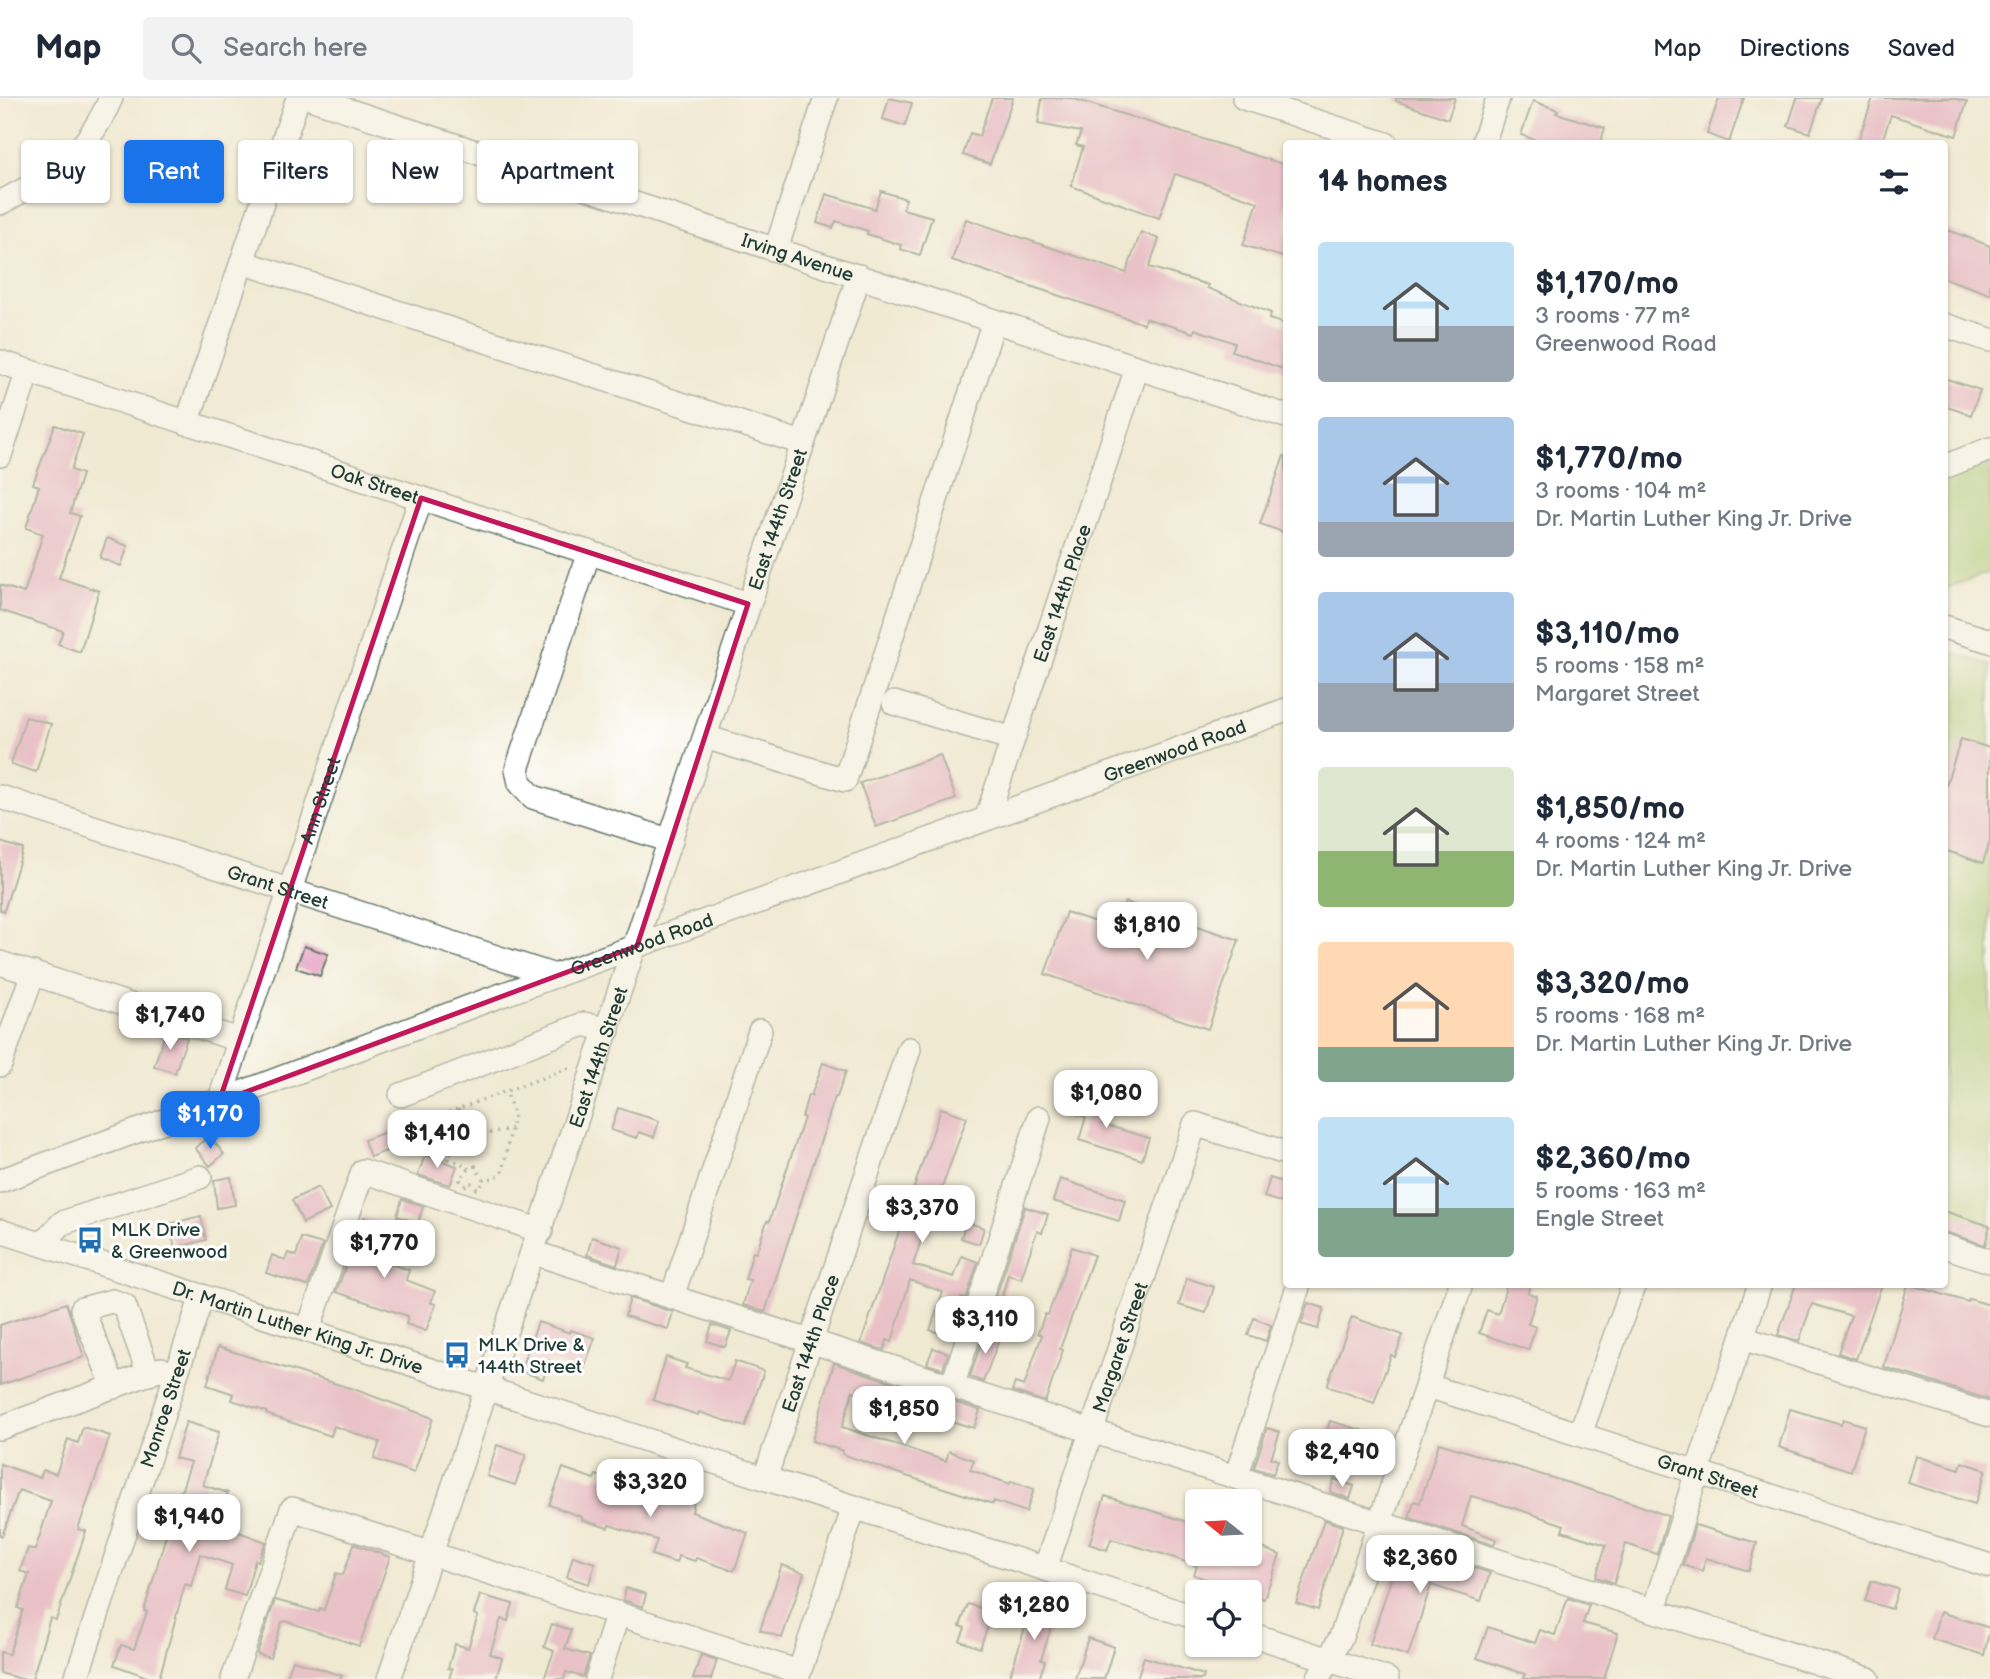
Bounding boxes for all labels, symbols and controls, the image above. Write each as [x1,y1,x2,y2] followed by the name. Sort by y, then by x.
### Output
[143,17,633,80] search box
[35,28,101,68] text: Map
[167,29,205,67] icon: search
[223,33,367,64] text: Search here
[1653,34,1701,63] text: Map
[1739,34,1850,63] text: Directions
[1888,34,1955,63] text: Saved
[21,140,110,203] chip: Buy
[124,140,224,203] chip: Rent
[238,140,353,203] chip: Filters
[367,140,463,203] chip: New
[477,140,638,203] chip: Apartment
[1875,163,1913,201] icon: filters
[1318,164,1447,200] text: 14 homes
[738,229,856,287] street label: Irving Avenue
[1535,266,1679,302] text: $1,170/mo
[1374,270,1458,354] icon: home
[1535,302,1691,330] text: 3 rooms · 77 m²
[1535,330,1717,358] text: Greenwood Road
[1535,441,1683,477] text: $1,770/mo
[1374,445,1458,529] icon: home
[744,446,813,593] street label: East 144th Street
[327,460,422,510] street label: Oak Street
[1535,477,1706,505] text: 3 rooms · 104 m²
[1535,505,1852,533] text: Dr. Martin Luther King Jr. Drive
[1029,522,1097,666] street label: East 144th Place
[1535,616,1680,652] text: $3,110/mo
[1374,620,1458,704] icon: home
[1535,652,1704,680] text: 5 rooms · 158 m²
[1535,680,1700,708] text: Margaret Street
[1101,715,1250,788] street label: Greenwood Road
[296,754,347,847] street label: Ann Street
[1535,791,1685,827] text: $1,850/mo
[1374,795,1458,879] icon: home
[1535,827,1706,855] text: 4 rooms · 124 m²
[1535,855,1852,883] text: Dr. Martin Luther King Jr. Drive
[224,861,331,915] street label: Grant Street
[1090,902,1204,962] pin: $1,810
[568,909,717,982] street label: Greenwood Road
[1113,911,1181,939] text: $1,810
[1535,966,1689,1002] text: $3,320/mo
[1374,970,1458,1054] icon: home
[565,984,634,1131] street label: East 144th Street
[113,992,227,1052] pin: $1,740
[135,1001,205,1029] text: $1,740
[1535,1002,1705,1030] text: 5 rooms · 168 m²
[1535,1030,1852,1058] text: Dr. Martin Luther King Jr. Drive
[1049,1070,1163,1130] pin: $1,080
[1070,1079,1142,1107] text: $1,080
[153,1091,267,1151] pin: $1,170
[177,1100,243,1128] text: $1,170
[380,1110,494,1170] pin: $1,410
[403,1119,471,1147] text: $1,410
[1535,1141,1691,1177] text: $2,360/mo
[1374,1145,1458,1229] icon: home
[1535,1177,1706,1205] text: 5 rooms · 163 m²
[865,1186,979,1245] pin: $3,370
[885,1194,959,1222] text: $3,370
[1535,1205,1664,1233] text: Engle Street
[111,1219,228,1264] place label: MLK Drive & Greenwood
[327,1220,441,1280] pin: $1,770
[75,1225,105,1255] bus stop icon: MLK Drive & Greenwood
[349,1229,419,1257] text: $1,770
[778,1272,845,1416] street label: East 144th Place
[169,1277,426,1380] street label: Dr. Martin Luther King Jr. Drive
[1089,1279,1154,1416] street label: Margaret Street
[928,1296,1042,1356] pin: $3,110
[951,1305,1019,1333] text: $3,110
[478,1334,585,1379] place label: MLK Drive & 144th Street
[442,1340,472,1370] bus stop icon: MLK Drive & 144th Street
[136,1346,197,1471] street label: Monroe Street
[847,1386,961,1446] pin: $1,850
[868,1395,940,1423] text: $1,850
[1285,1430,1399,1489] pin: $2,490
[1304,1438,1380,1466] text: $2,490
[1654,1450,1761,1504] street label: Grant Street
[593,1460,707,1519] pin: $3,320
[613,1468,687,1496] text: $3,320
[1185,1489,1262,1566] north arrow
[1185,1489,1262,1657] map controls
[132,1494,246,1554] pin: $1,940
[153,1503,225,1531] text: $1,940
[1363,1536,1477,1595] pin: $2,360
[1382,1544,1458,1572] text: $2,360
[1185,1580,1262,1657] button: locate
[977,1582,1091,1642] pin: $1,280
[998,1591,1070,1619] text: $1,280

